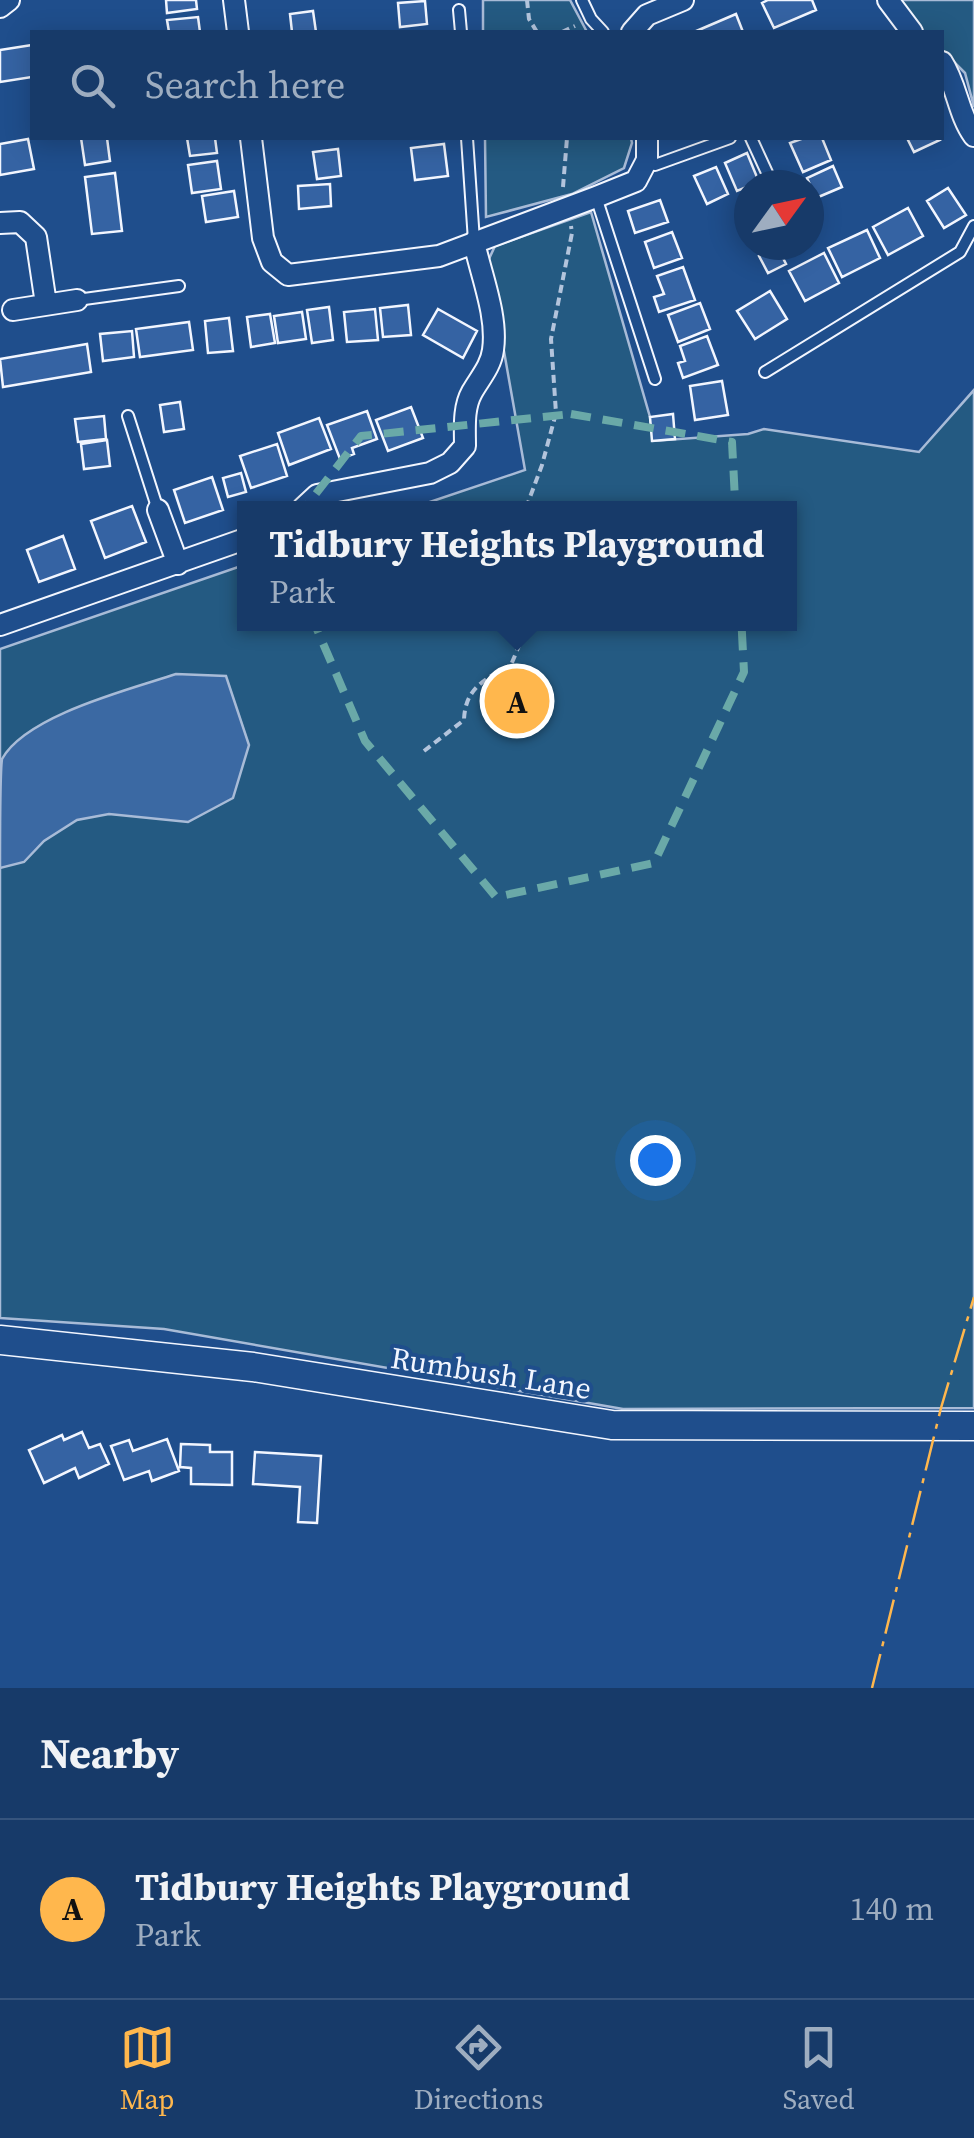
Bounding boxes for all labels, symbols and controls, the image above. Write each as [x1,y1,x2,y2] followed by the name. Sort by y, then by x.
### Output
[30,30,944,140] search box
[65,58,120,113] icon: search
[145,59,345,111] text: Search here
[734,170,824,260] north arrow
[237,501,797,631] popup
[269,518,765,570] text: Tidbury Heights Playground
[269,570,335,614] text: Park
[484,664,550,738] pin: A
[630,1135,681,1186] your location
[388,1337,594,1409] street label: Rumbush Lane
[40,1724,179,1782] text: Nearby
[135,1861,630,1913] text: Tidbury Heights Playground
[62,1887,83,1931] text: A
[850,1887,934,1931] text: 140 m
[135,1913,201,1957] text: Park
[120,2020,175,2118] tab: Map
[414,2020,543,2118] tab: Directions
[783,2020,854,2118] tab: Saved

